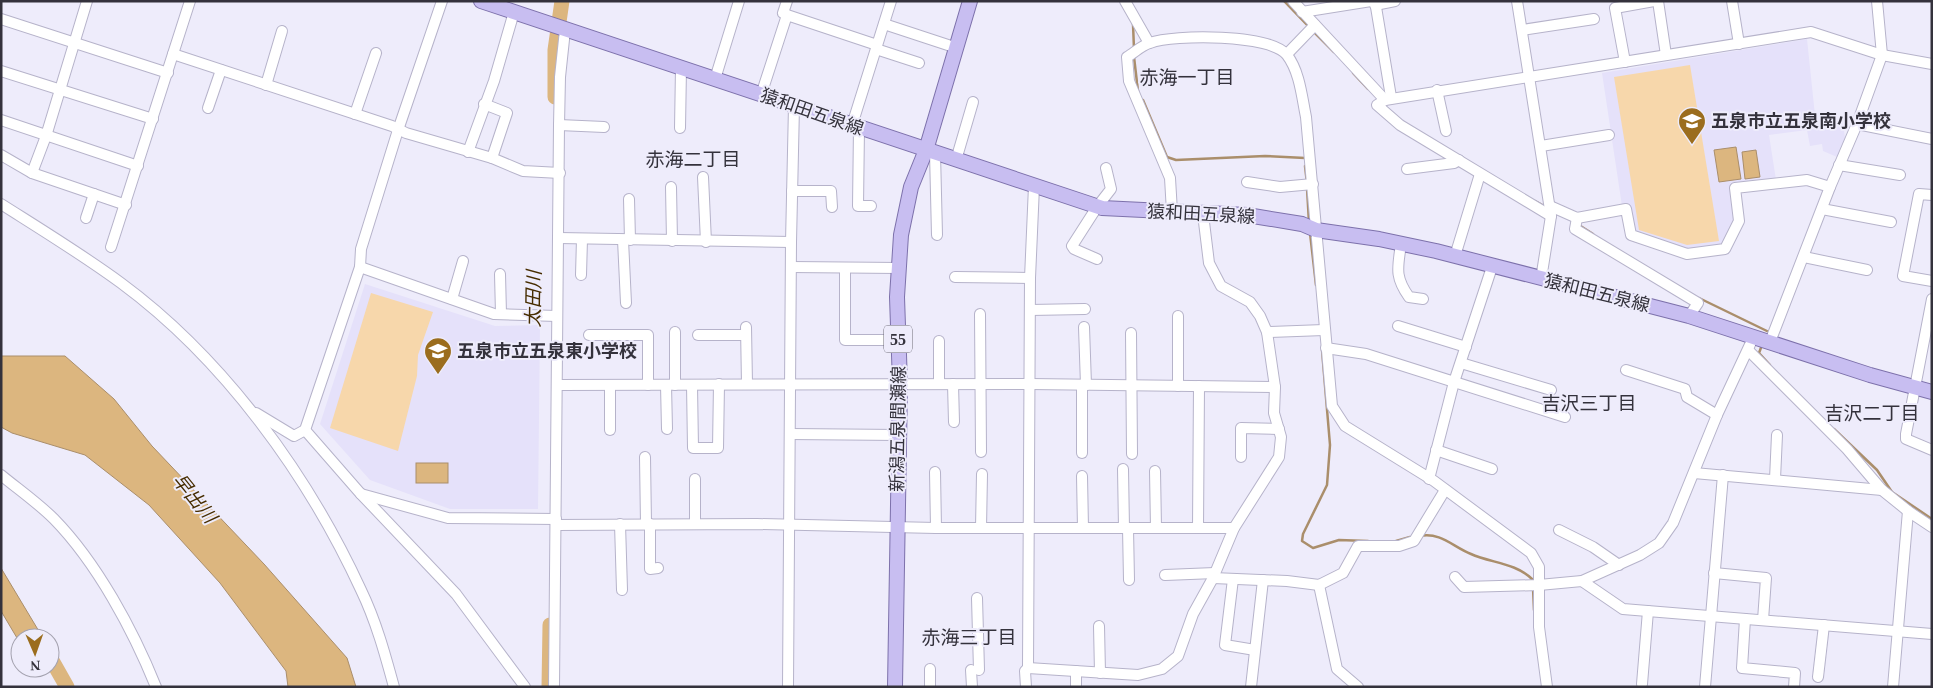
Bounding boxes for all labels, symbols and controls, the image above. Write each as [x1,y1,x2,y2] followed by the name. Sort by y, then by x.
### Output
[1139,67,1235,88] district label: 赤海一丁目
[758,85,866,139] street label: 猿和田五泉線
[1677,106,1707,145] school or university icon: 五泉市立五泉南小学校
[1711,111,1891,131] place label: 五泉市立五泉南小学校
[645,149,741,170] district label: 赤海二丁目
[1147,201,1255,227] street label: 猿和田五泉線
[523,268,545,328] water label: 太田川
[1542,270,1652,316] street label: 猿和田五泉線
[884,326,912,352] road number: 55
[423,336,453,375] school or university icon: 五泉市立五泉東小学校
[457,341,637,361] place label: 五泉市立五泉東小学校
[887,366,909,492] street label: 新潟五泉間瀬線
[1541,393,1637,414] district label: 吉沢三丁目
[1824,403,1920,424] district label: 吉沢二丁目
[169,470,222,529] water label: 早出川
[921,627,1017,648] district label: 赤海三丁目
[10,628,60,678] north arrow
[30,658,41,673] text: N

